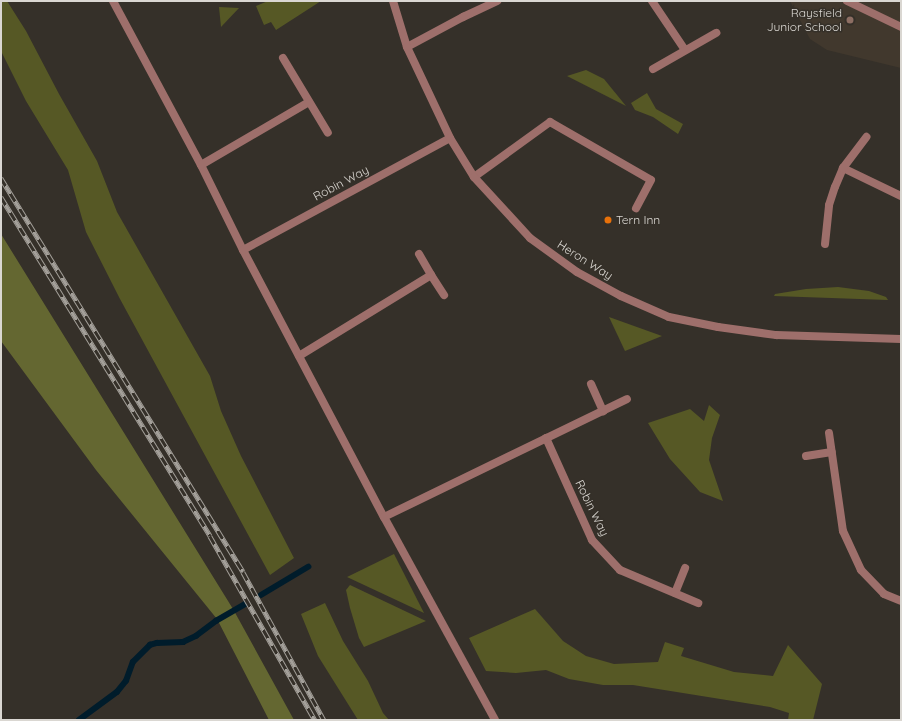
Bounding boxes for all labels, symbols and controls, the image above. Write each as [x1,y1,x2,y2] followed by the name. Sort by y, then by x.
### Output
[767,6,842,34] place label: Raysfield Junior School
[845,15,855,25] marker: Raysfield Junior School
[311,162,371,204] street label: Robin Way
[616,213,660,227] place label: Tern Inn
[603,215,613,225] marker: Tern Inn
[555,237,615,283] street label: Heron Way
[572,477,612,539] street label: Robin Way

